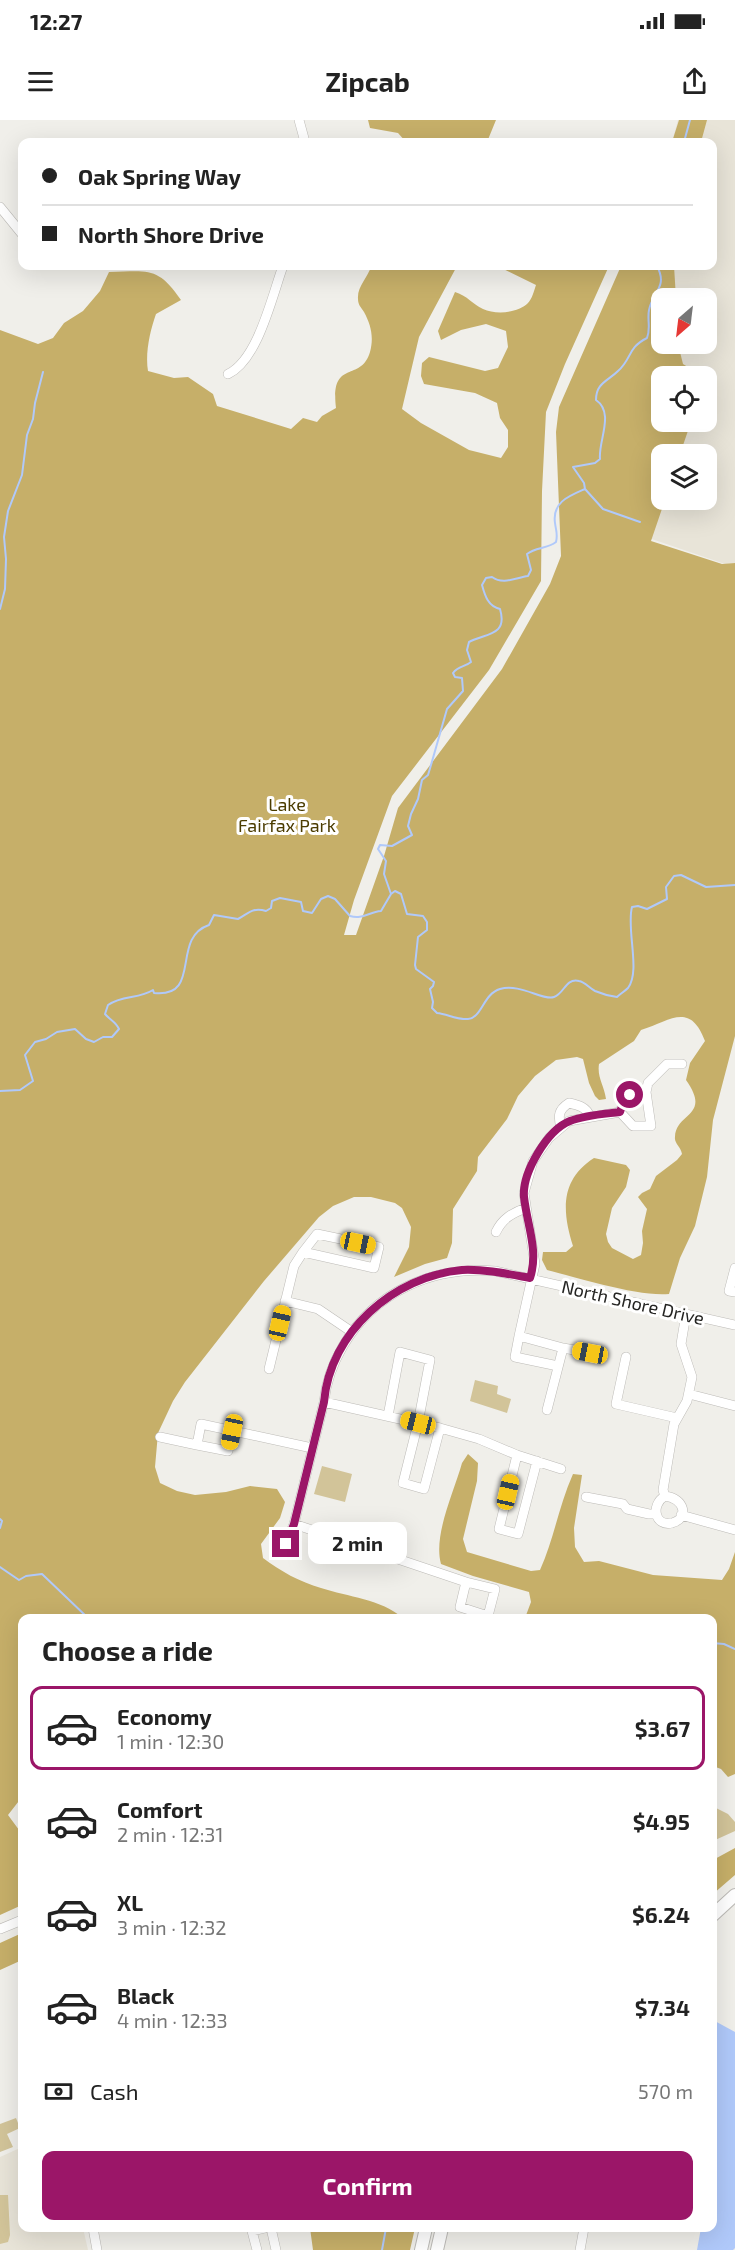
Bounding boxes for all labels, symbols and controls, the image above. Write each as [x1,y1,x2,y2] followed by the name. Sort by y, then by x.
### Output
[30,8,82,34] text: 12:27
[24,65,57,98] icon: menu
[325,65,410,97] text: Zipcab
[678,65,711,98] icon: share
[78,163,241,189] text: Oak Spring Way
[78,221,264,247] text: North Shore Drive
[651,288,717,354] north arrow
[651,288,717,510] map controls
[651,366,717,432] button: locate
[651,444,717,510] button: layers
[238,793,336,836] park label: Lake Fairfax Park
[616,1081,643,1108] route start
[339,1230,377,1256] car
[560,1275,706,1329] street label: North Shore Drive
[267,1303,293,1343] car
[571,1341,609,1365] car
[398,1410,438,1436] car
[219,1413,245,1451] car
[495,1472,521,1512] car
[307,1523,406,1565] callout: 2 min
[272,1530,299,1557] route end
[332,1531,383,1555] text: 2 min
[42,1634,213,1666] text: Choose a ride
[45,1701,99,1755] icon: car
[117,1703,212,1729] text: Economy
[635,1715,690,1741] text: $3.67
[117,1729,224,1753] text: 1 min · 12:30
[45,1794,99,1848] icon: car
[117,1796,202,1822] text: Comfort
[633,1808,690,1834] text: $4.95
[117,1822,223,1846] text: 2 min · 12:31
[45,1887,99,1941] icon: car
[117,1889,143,1915] text: XL
[632,1901,690,1927] text: $6.24
[117,1915,227,1939] text: 3 min · 12:32
[45,1980,99,2034] icon: car
[117,1982,174,2008] text: Black
[635,1994,690,2020] text: $7.34
[117,2008,228,2032] text: 4 min · 12:33
[42,2075,75,2108] icon: cash
[90,2078,139,2104] text: Cash
[638,2079,693,2103] text: 570 m
[42,2151,693,2220] button: Confirm

